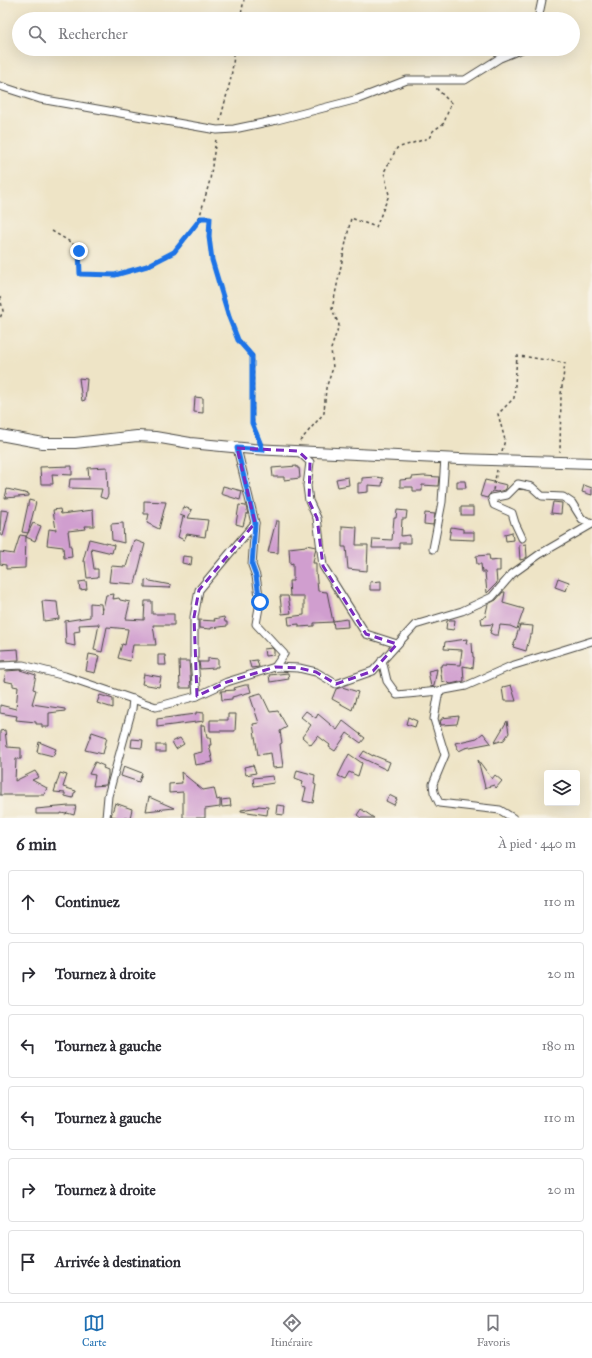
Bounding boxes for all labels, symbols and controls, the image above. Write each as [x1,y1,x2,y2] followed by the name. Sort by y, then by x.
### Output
[12,12,580,56] search box
[26,23,48,45] icon: search
[58,25,128,43] text: Rechercher
[70,242,88,260] route end
[251,593,269,611] route start
[544,770,580,806] map controls
[544,770,580,806] button: layers
[16,834,57,855] text: 6 min
[498,836,576,852] text: À pied · 440 m
[17,891,39,913] icon: ahead
[55,893,120,911] text: Continuez
[543,894,575,910] text: 110 m
[17,963,39,985] icon: right
[55,965,156,983] text: Tournez à droite
[547,966,575,982] text: 20 m
[17,1035,39,1057] icon: left
[55,1037,162,1055] text: Tournez à gauche
[542,1038,575,1054] text: 180 m
[17,1107,39,1129] icon: left
[55,1109,162,1127] text: Tournez à gauche
[543,1110,575,1126] text: 110 m
[17,1179,39,1201] icon: right
[55,1181,156,1199] text: Tournez à droite
[547,1182,575,1198] text: 20 m
[17,1251,39,1273] icon: arrive
[55,1253,181,1271] text: Arrivée à destination
[82,1312,107,1349] tab: Carte
[270,1312,313,1349] tab: Itinéraire
[477,1312,510,1349] tab: Favoris

